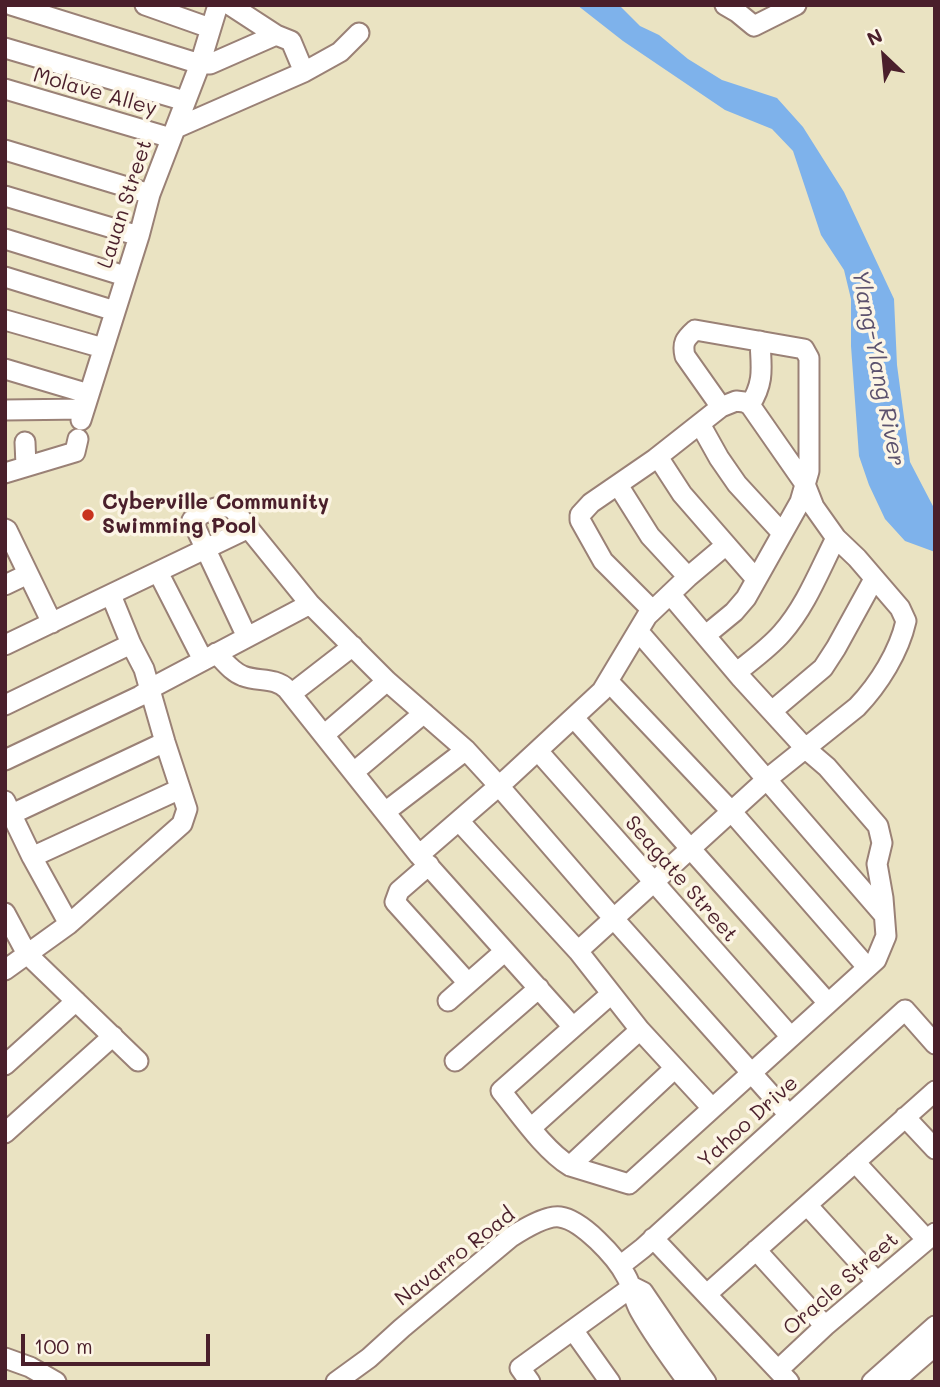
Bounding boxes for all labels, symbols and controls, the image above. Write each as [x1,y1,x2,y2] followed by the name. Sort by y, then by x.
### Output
[849,21,919,91] north arrow
[863,22,887,51] text: N
[30,62,160,122] street label: Molave Alley
[92,136,158,272] street label: Lauan Street
[845,268,911,468] water label: Ylang-Ylang River
[102,490,329,540] place label: Cyberville Community Swimming Pool
[80,507,96,523] marker: Cyberville Community Swimming Pool
[619,811,743,947] street label: Seagate Street
[693,1071,803,1173] street label: Yahoo Drive
[390,1202,520,1312] street label: Navarro Road
[778,1227,904,1341] street label: Oracle Street
[24,1320,214,1364] scale bar
[34,1332,93,1359] text: 100 m

